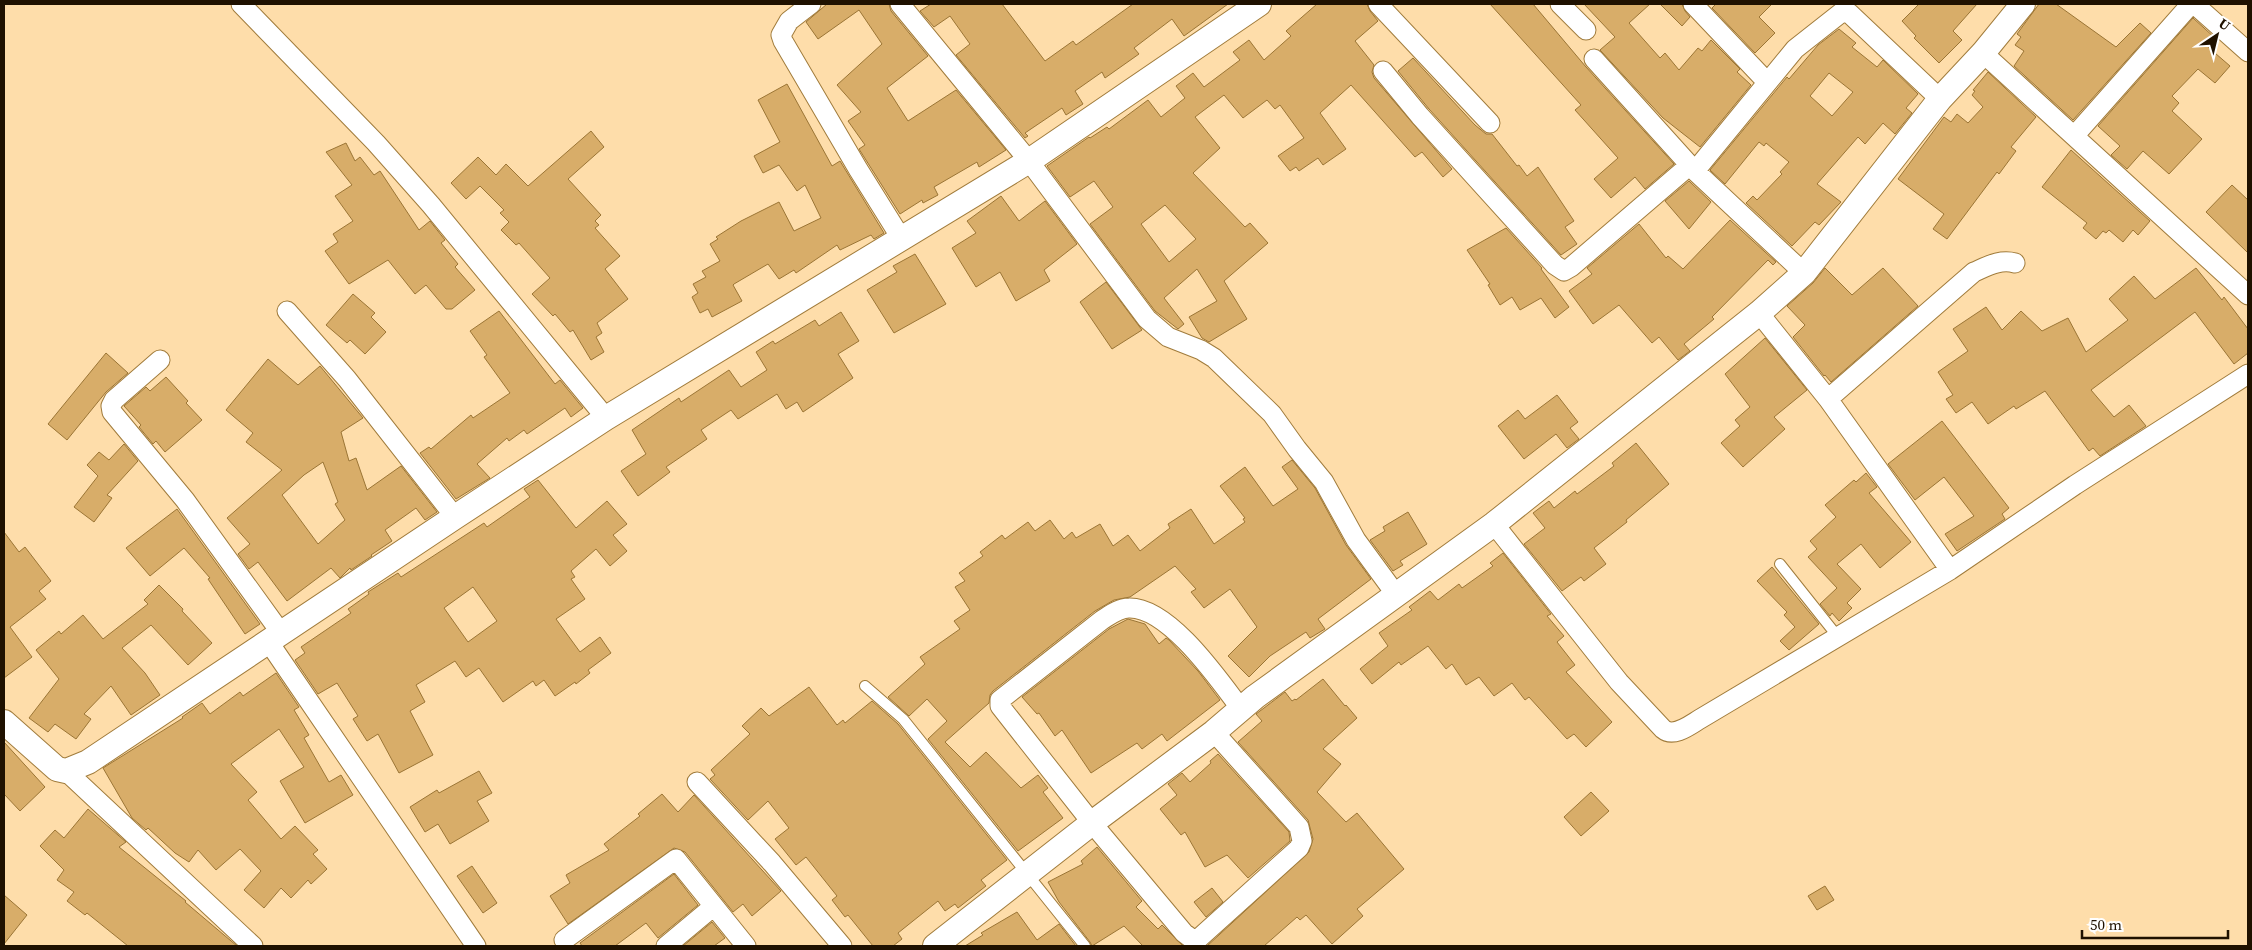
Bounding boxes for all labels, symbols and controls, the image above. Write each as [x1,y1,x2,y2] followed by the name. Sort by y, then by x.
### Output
[2192,10,2242,60] north arrow
[2215,13,2234,35] text: U
[2082,908,2228,940] scale bar
[2090,914,2122,935] text: 50 m

